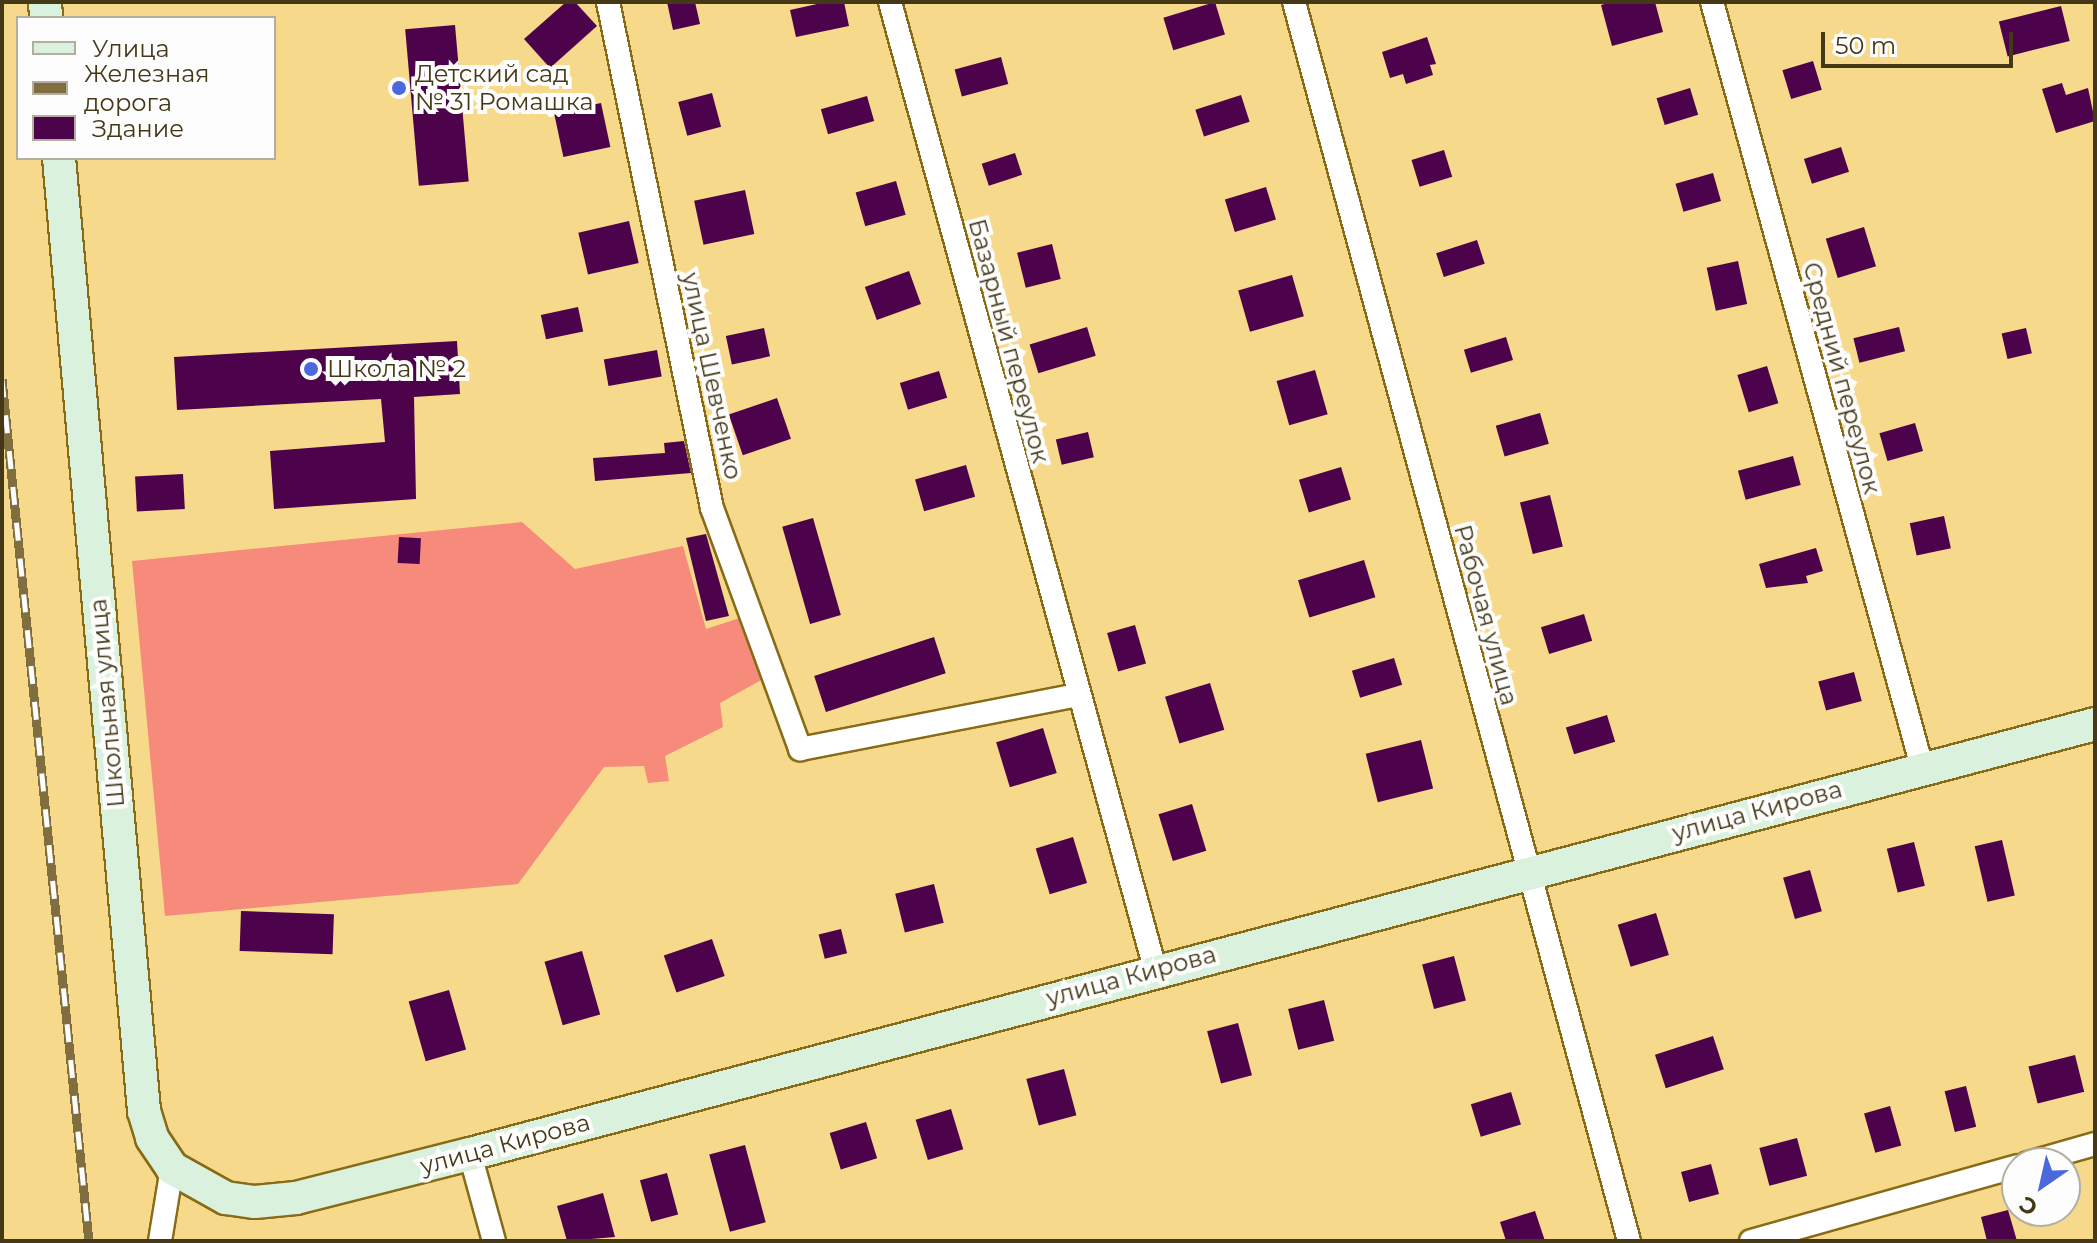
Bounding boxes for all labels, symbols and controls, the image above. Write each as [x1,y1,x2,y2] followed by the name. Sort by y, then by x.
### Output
[16,16,276,160] legend
[1825,16,2017,66] scale bar
[1835,31,1896,60] text: 50 m
[92,34,170,63] text: Улица
[84,59,210,117] text: Железная дорога
[415,60,593,116] place label: Детский сад № 31 Ромашка
[390,79,408,97] marker: Детский сад № 31 Ромашка
[92,114,184,143] text: Здание
[963,216,1055,466] street label: Базарный переулок
[1797,259,1887,497] street label: Средний переулок
[676,270,748,482] street label: улица Шевченко
[327,355,466,383] place label: Школа № 2
[302,360,320,378] marker: Школа № 2
[1448,522,1524,708] street label: Рабочая улица
[84,597,130,809] street label: Школьная улица
[1669,774,1845,848] street label: улица Кирова
[1043,939,1219,1013] street label: улица Кирова
[417,1107,593,1181] street label: улица Кирова
[2001,1147,2081,1227] north arrow
[2014,1190,2043,1221] text: С

